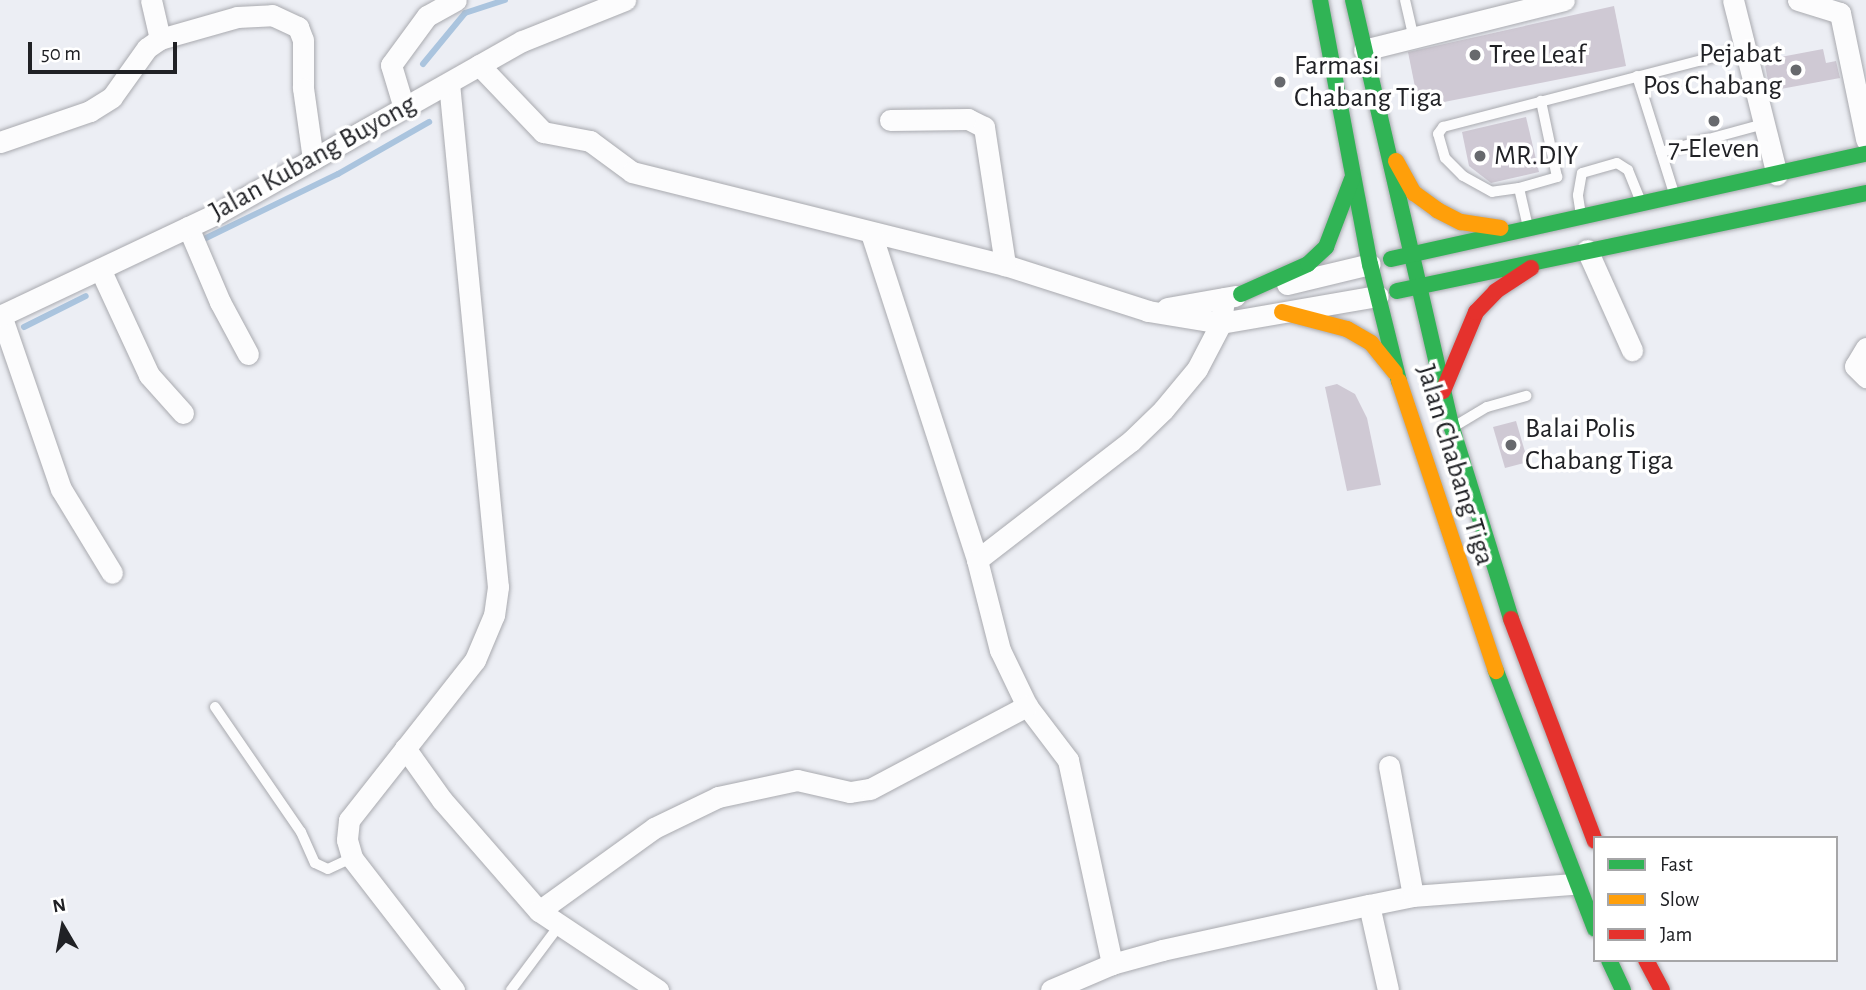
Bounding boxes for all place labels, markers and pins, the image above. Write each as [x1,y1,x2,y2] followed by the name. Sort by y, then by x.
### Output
[1643,37,1782,103] place label: Pejabat Pos Chabang
[1489,38,1586,72] place label: Tree Leaf
[1467,47,1483,63] marker: Tree Leaf
[1294,49,1443,115] place label: Farmasi Chabang Tiga
[1788,62,1804,78] marker: Pejabat Pos Chabang
[1272,74,1288,90] marker: Farmasi Chabang Tiga
[1706,113,1722,129] marker: 7-Eleven
[1668,132,1760,166] place label: 7-Eleven
[1494,139,1578,173] place label: MR.DIY
[1472,148,1488,164] marker: MR.DIY
[1525,412,1674,478] place label: Balai Polis Chabang Tiga
[1503,437,1519,453] marker: Balai Polis Chabang Tiga

